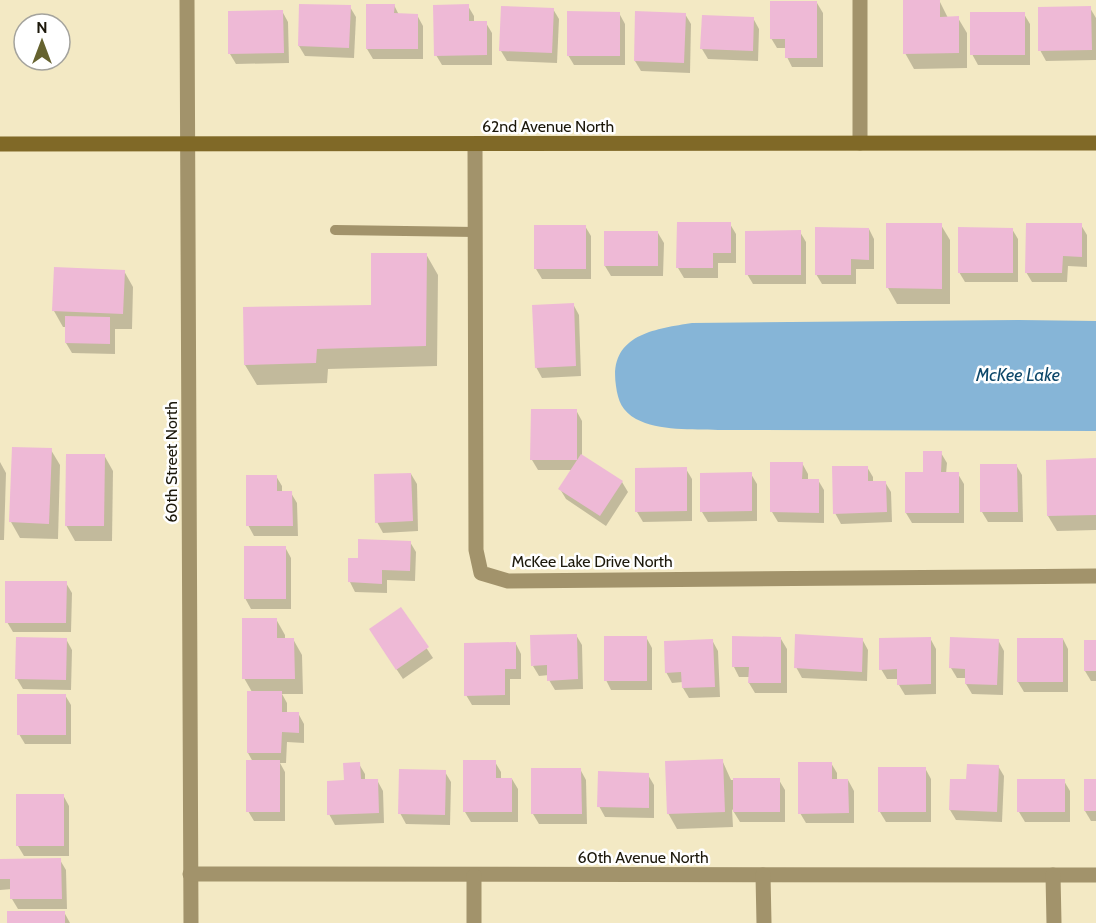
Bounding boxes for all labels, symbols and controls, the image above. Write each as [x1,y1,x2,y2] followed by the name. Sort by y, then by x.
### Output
[12,12,72,72] north arrow
[36,18,48,37] text: N
[482,117,614,136] street label: 62nd Avenue North
[975,364,1060,386] water label: McKee Lake
[162,401,181,523] street label: 60th Street North
[511,552,673,571] street label: McKee Lake Drive North
[577,848,709,867] street label: 60th Avenue North

